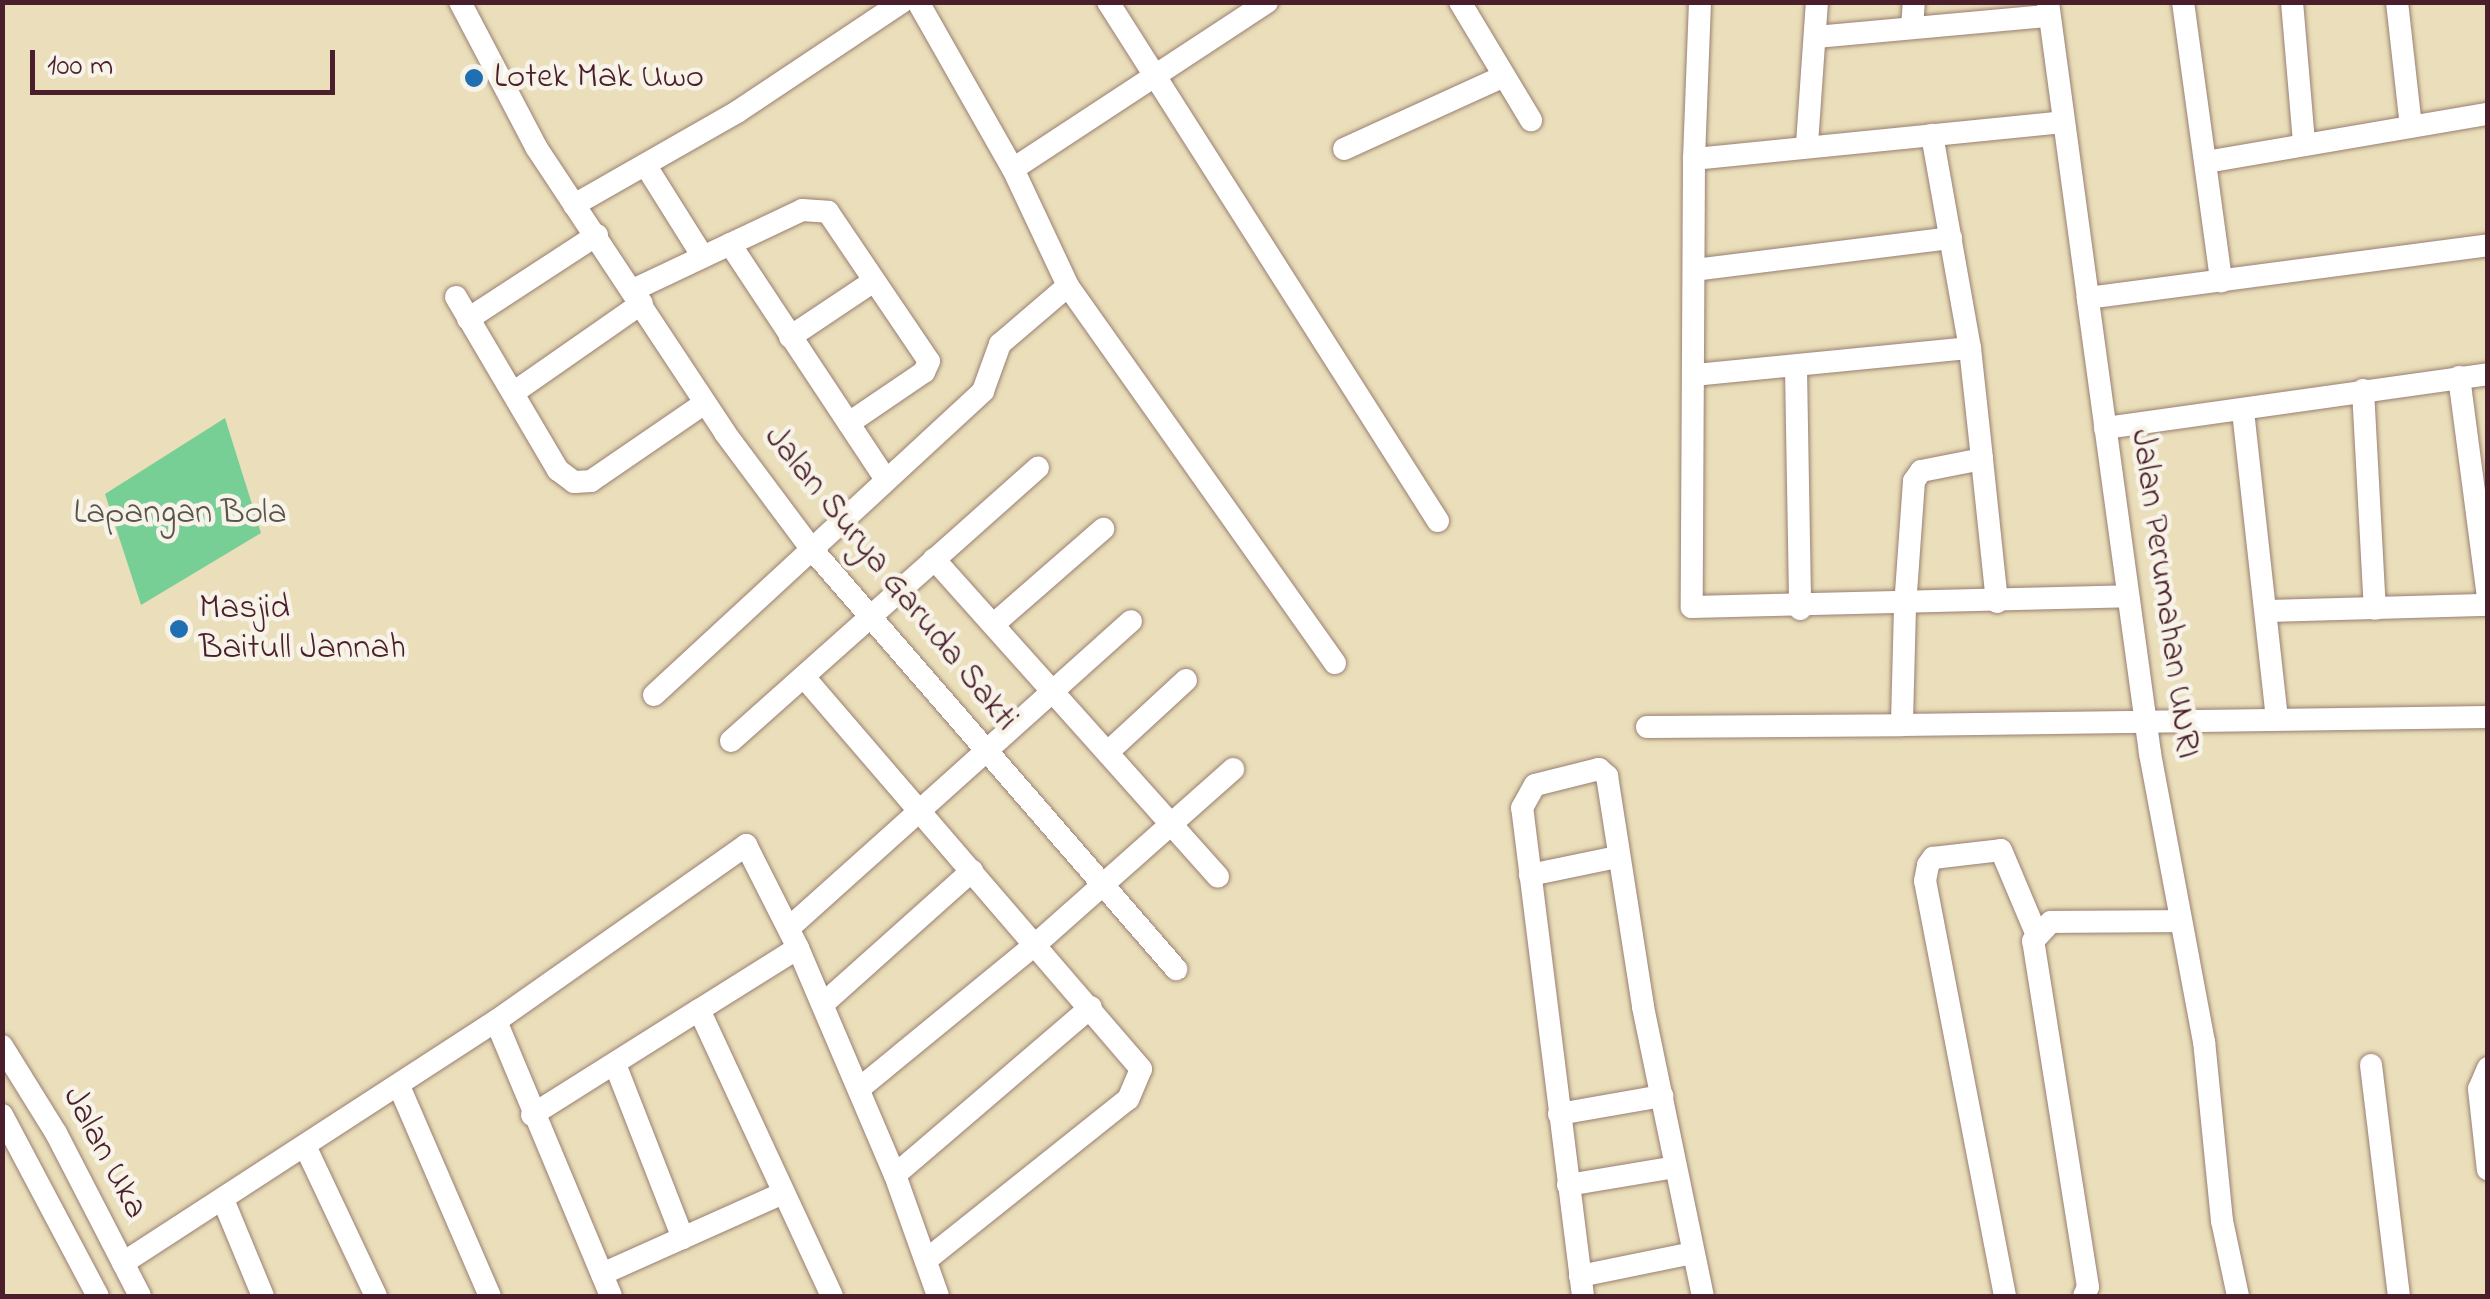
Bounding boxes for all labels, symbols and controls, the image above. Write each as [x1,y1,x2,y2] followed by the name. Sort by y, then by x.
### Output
[35,30,340,92] scale bar
[47,45,113,89] text: 100 m
[494,57,704,99] place label: Lotek Mak Uwo
[463,67,485,89] marker: Lotek Mak Uwo
[754,418,1026,740] street label: Jalan Surya Garuda Sakti
[2120,427,2208,761] street label: Jalan Perumahan UNRI
[73,493,287,535] park label: Lapangan Bola
[199,588,406,670] place label: Masjid Baitull Jannah
[168,618,190,640] marker: Masjid Baitull Jannah
[52,1080,156,1226] street label: Jalan Uka

